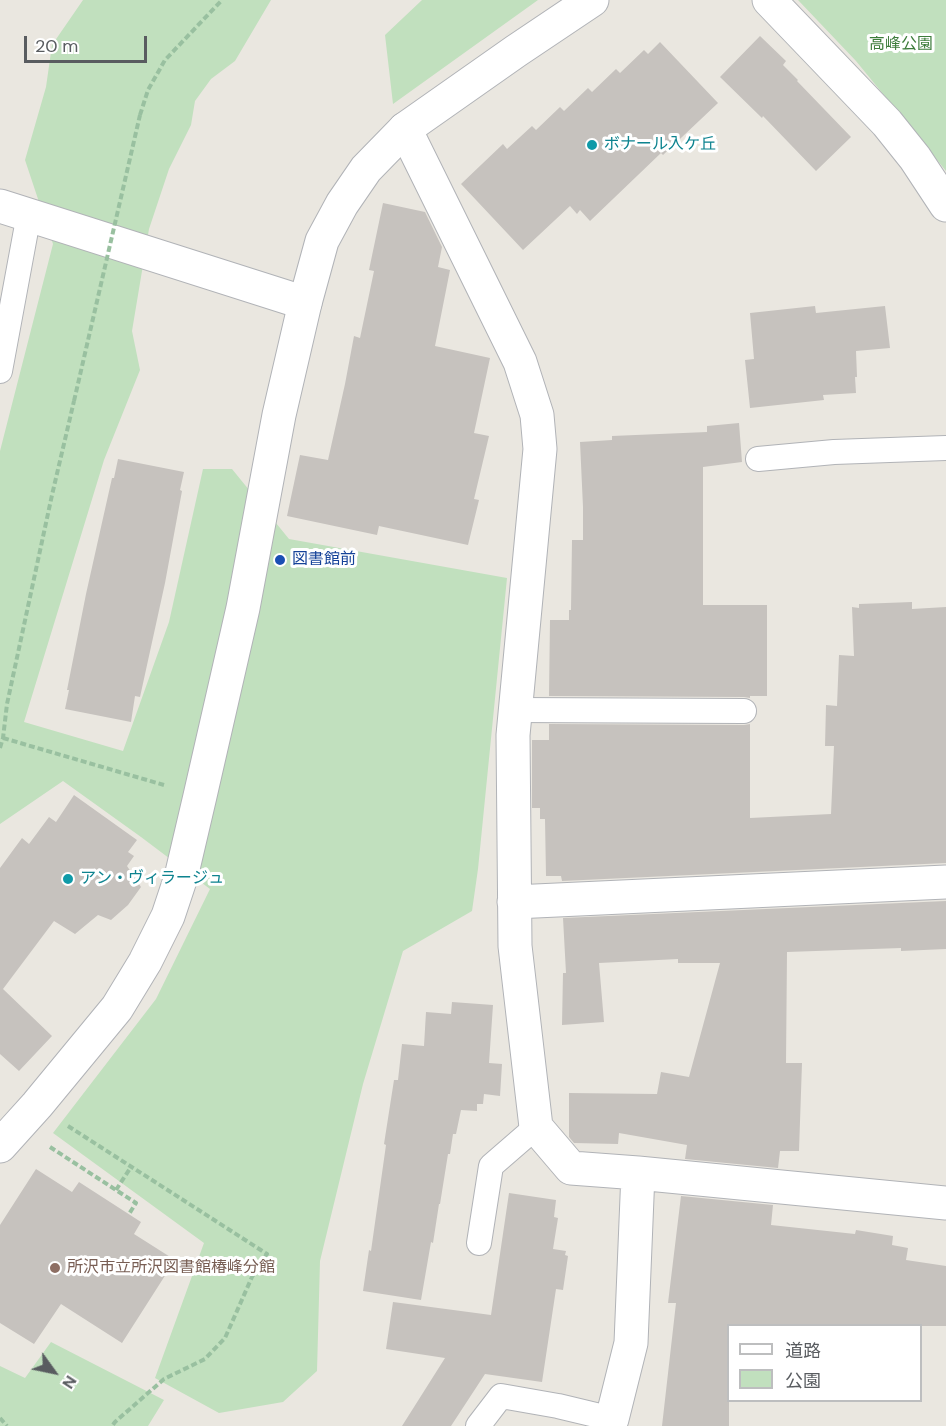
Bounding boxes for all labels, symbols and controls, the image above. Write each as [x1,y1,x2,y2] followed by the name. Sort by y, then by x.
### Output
[27,24,150,62] scale bar
[35,34,78,58] text: 20 m
[869,35,933,55] park label: 高峰公園
[604,135,716,155] place label: ボナール入ケ丘
[585,138,599,152] marker: ボナール入ケ丘
[292,550,356,570] place label: 図書館前
[273,553,287,567] marker: 図書館前
[80,869,224,889] place label: アン・ヴィラージュ
[61,872,75,886] marker: アン・ヴィラージュ
[67,1258,275,1278] place label: 所沢市立所沢図書館椿峰分館
[48,1261,62,1275] marker: 所沢市立所沢図書館椿峰分館
[727,1324,922,1402] legend
[785,1339,821,1363] text: 道路
[24,1342,84,1402] north arrow
[785,1369,821,1393] text: 公園
[58,1371,82,1393] text: N

